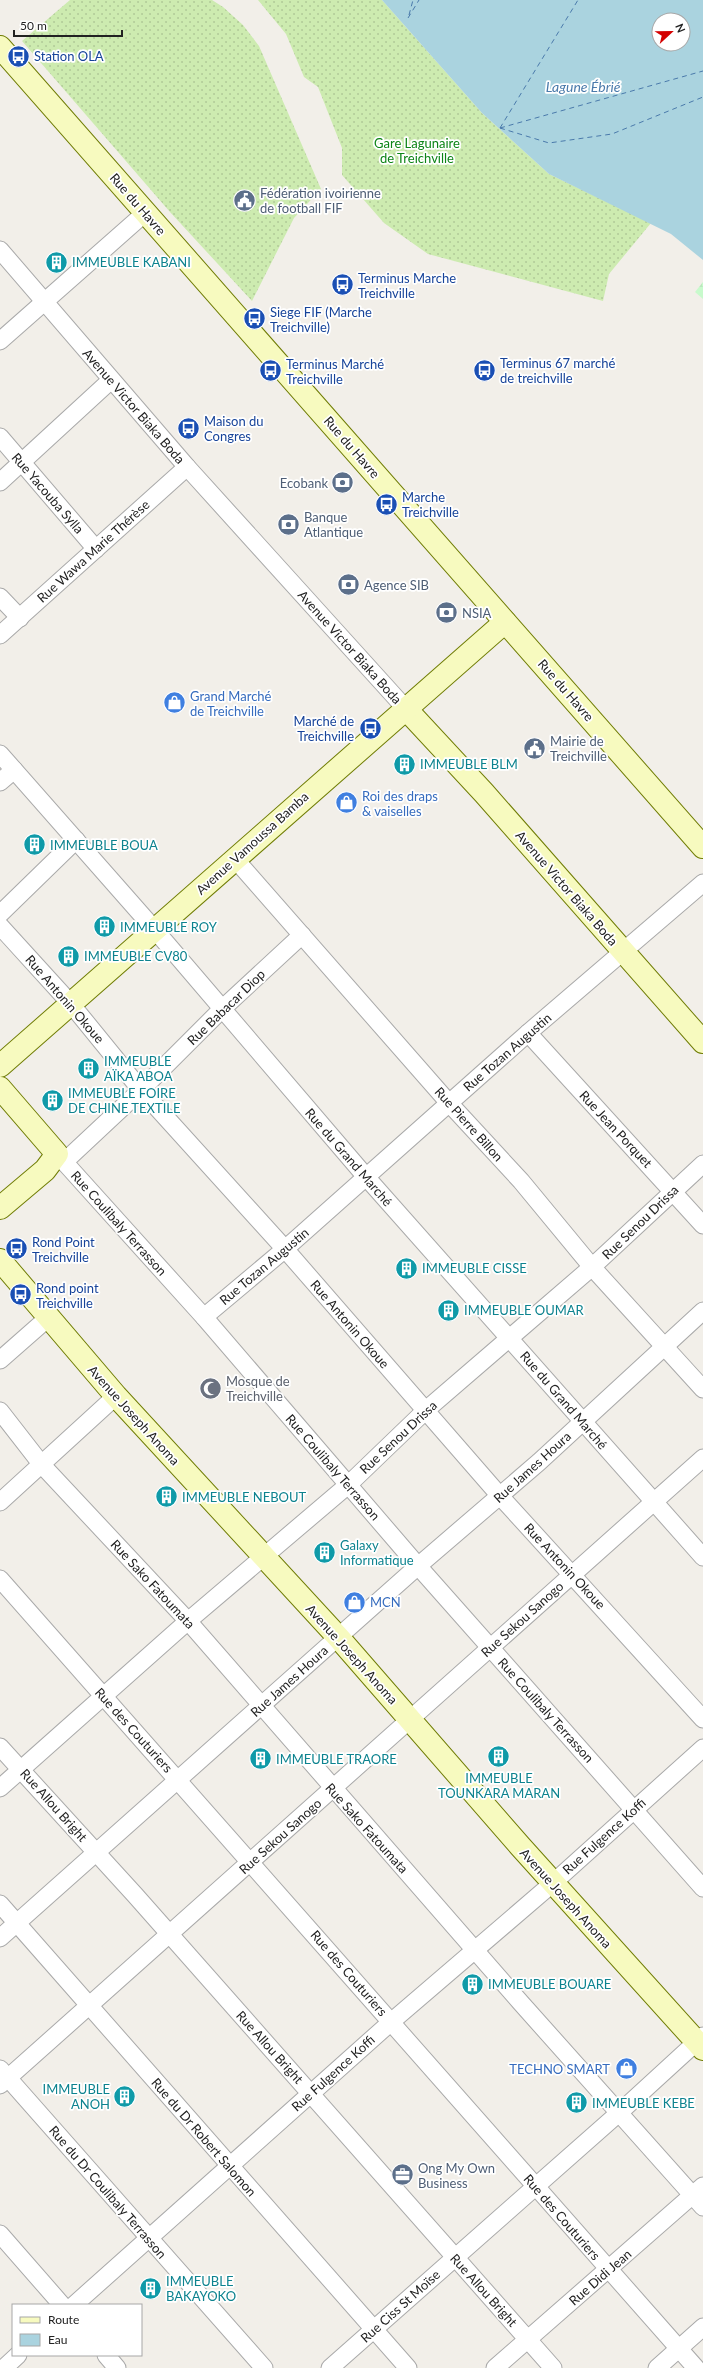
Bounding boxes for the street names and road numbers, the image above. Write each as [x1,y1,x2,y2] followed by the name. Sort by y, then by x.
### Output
[107,170,169,239] street label: Rue du Havre
[80,345,188,467] street label: Avenue Victor Biaka Boda
[321,413,383,482] street label: Rue du Havre
[9,449,87,537] street label: Rue Yacouba Sylla
[34,496,153,606] street label: Rue Wawa Marie Thérèse
[295,587,405,707] street label: Avenue Victor Biaka Boda
[535,656,597,725] street label: Rue du Havre
[192,788,312,898] street label: Avenue Vamoussa Bamba
[513,827,621,949] street label: Avenue Victor Biaka Boda
[22,952,108,1047] street label: Rue Antonin Okoue
[184,966,268,1048] street label: Rue Babacar Diop
[460,1009,554,1095] street label: Rue Tozan Augustin
[431,1083,507,1165] street label: Rue Pierre Billon
[576,1087,656,1171] street label: Rue Jean Porquet
[302,1105,396,1209] street label: Rue du Grand Marché
[68,1167,170,1279] street label: Rue Coulibaly Terrasson
[599,1182,681,1262] street label: Rue Senou Drissa
[216,1224,312,1308] street label: Rue Tozan Augustin
[307,1277,393,1372] street label: Rue Antonin Okoue
[517,1348,611,1452] street label: Rue du Grand Marché
[85,1362,183,1468] street label: Avenue Joseph Anoma
[356,1397,440,1477] street label: Rue Senou Drissa
[283,1411,383,1523] street label: Rue Coulibaly Terrasson
[490,1428,574,1506] street label: Rue James Houra
[521,1520,609,1612] street label: Rue Antonin Okoue
[108,1536,198,1632] street label: Rue Sako Fatoumata
[477,1578,567,1660] street label: Rue Sekou Sanogo
[303,1601,401,1707] street label: Avenue Joseph Anoma
[247,1642,331,1720] street label: Rue James Houra
[495,1654,597,1766] street label: Rue Coulibaly Terrasson
[92,1684,177,1776] street label: Rue des Couturiers
[17,1765,91,1845] street label: Rue Allou Bright
[322,1780,412,1876] street label: Rue Sako Fatoumata
[559,1794,649,1878] street label: Rue Fulgence Koffi
[235,1795,325,1877] street label: Rue Sekou Sanogo
[517,1845,615,1951] street label: Avenue Joseph Anoma
[307,1927,391,2019] street label: Rue des Couturiers
[233,2007,307,2087] street label: Rue Allou Bright
[288,2031,378,2115] street label: Rue Fulgence Koffi
[148,2074,260,2200] street label: Rue du Dr Robert Salomon
[46,2122,170,2262] street label: Rue du Dr Coulibaly Terrasson
[520,2171,604,2263] street label: Rue des Couturiers
[566,2246,634,2308] street label: Rue Didi Jean
[447,2250,521,2330] street label: Rue Allou Bright
[357,2266,443,2346] street label: Rue Ciss St Moïse

